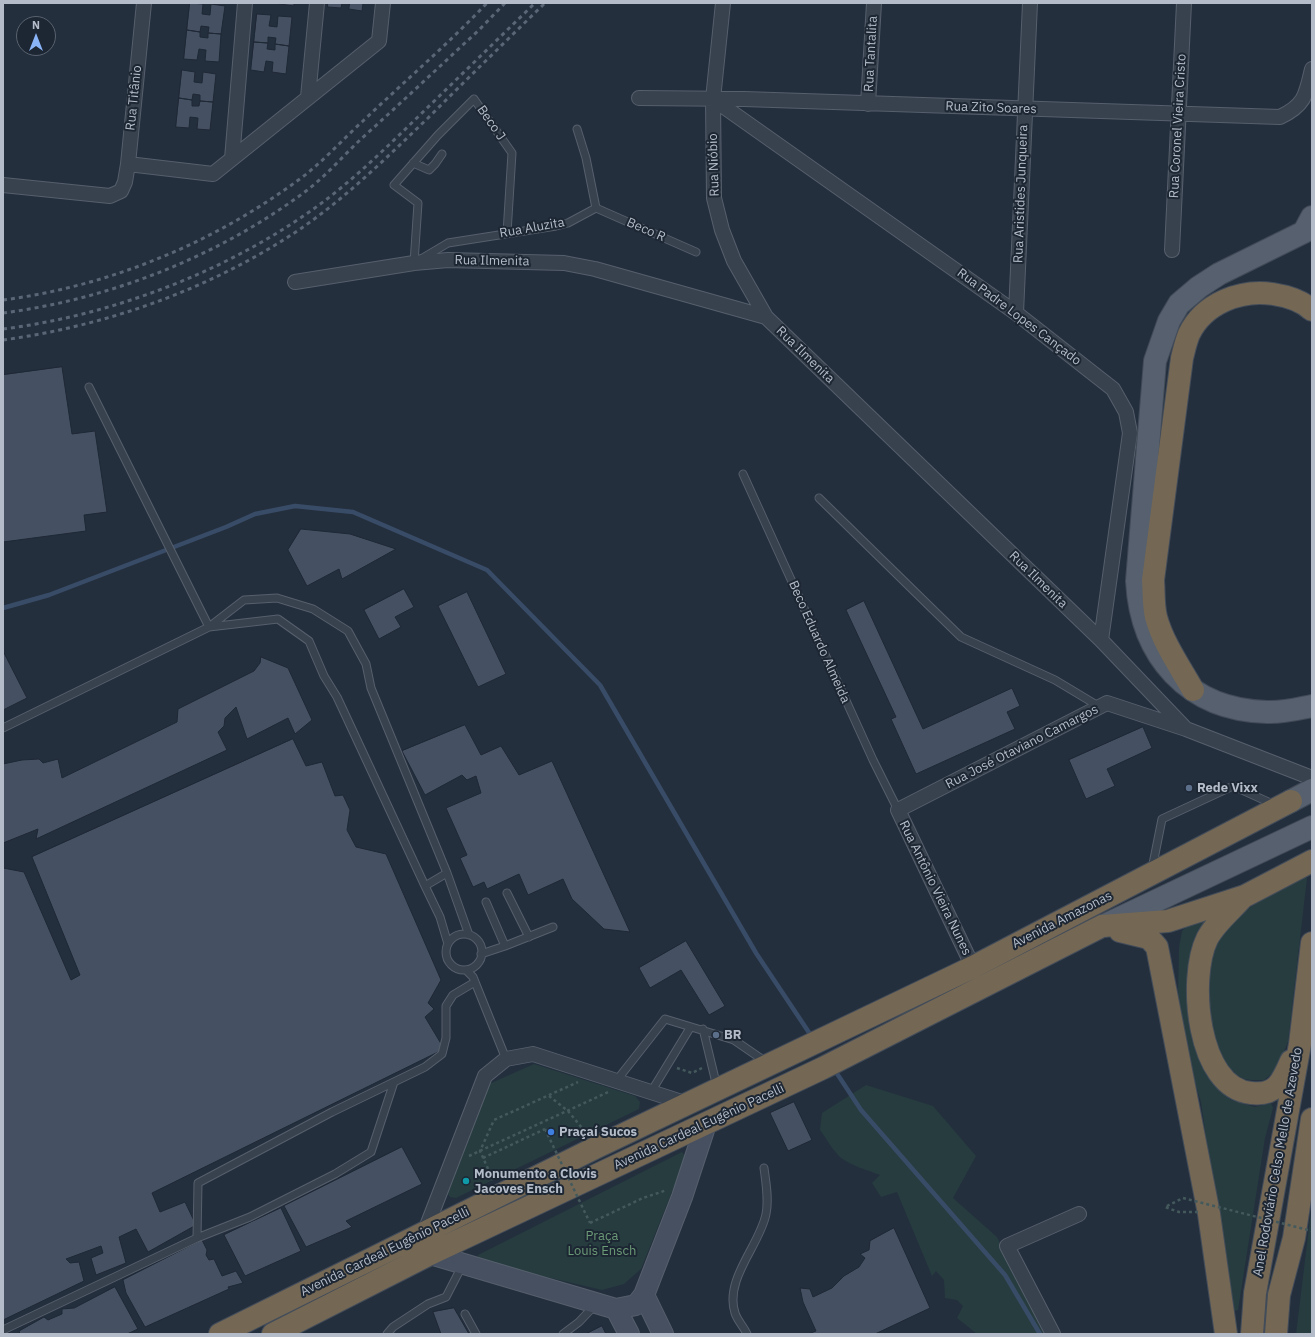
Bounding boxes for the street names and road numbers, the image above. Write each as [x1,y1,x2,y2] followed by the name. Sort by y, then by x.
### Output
[861,15,881,93] street label: Rua Tantalita
[1166,53,1190,199] street label: Rua Coronel Vieira Cristo
[123,64,145,132] street label: Rua Titânio
[945,99,1037,117] street label: Rua Zito Soares
[473,103,509,143] street label: Beco J
[1011,124,1031,264] street label: Rua Aristides Junqueira
[705,133,723,197] street label: Rua Nióbio
[498,215,566,241] street label: Rua Aluzita
[624,215,668,245] street label: Beco R
[454,253,530,269] street label: Rua Ilmenita
[954,265,1084,369] street label: Rua Padre Lopes Cançado
[773,323,837,387] street label: Rua Ilmenita
[1006,548,1070,612] street label: Rua Ilmenita
[785,578,853,706] street label: Beco Eduardo Almeida
[943,702,1101,792] street label: Rua José Otaviano Camargos
[896,818,974,958] street label: Rua Antônio Vieira Nunes
[1009,888,1115,952] street label: Avenida Amazonas
[1250,1046,1306,1278] street label: Anel Rodoviário Celso Mello de Azevedo
[611,1081,787,1173] street label: Avenida Cardeal Eugênio Pacelli
[298,1204,472,1300] street label: Avenida Cardeal Eugênio Pacelli

